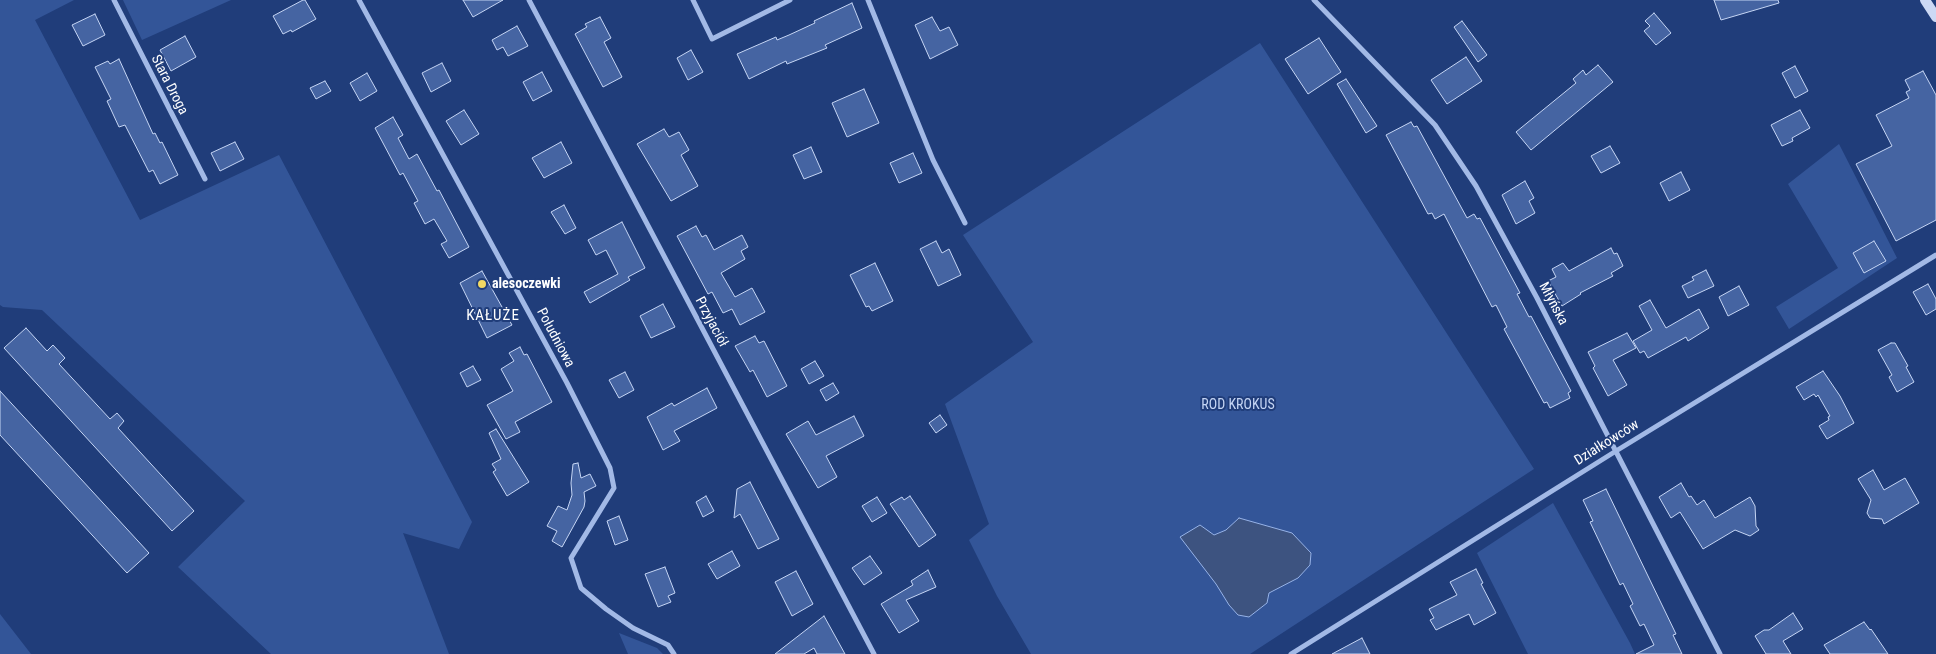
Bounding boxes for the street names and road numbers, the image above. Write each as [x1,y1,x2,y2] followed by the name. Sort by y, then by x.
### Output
[147,52,191,118] street label: Stara Droga
[1535,280,1571,328] street label: Młyńska
[691,294,731,350] street label: Przyjaciół
[532,305,578,371] street label: Południowa
[1572,417,1642,469] street label: Działkowców

